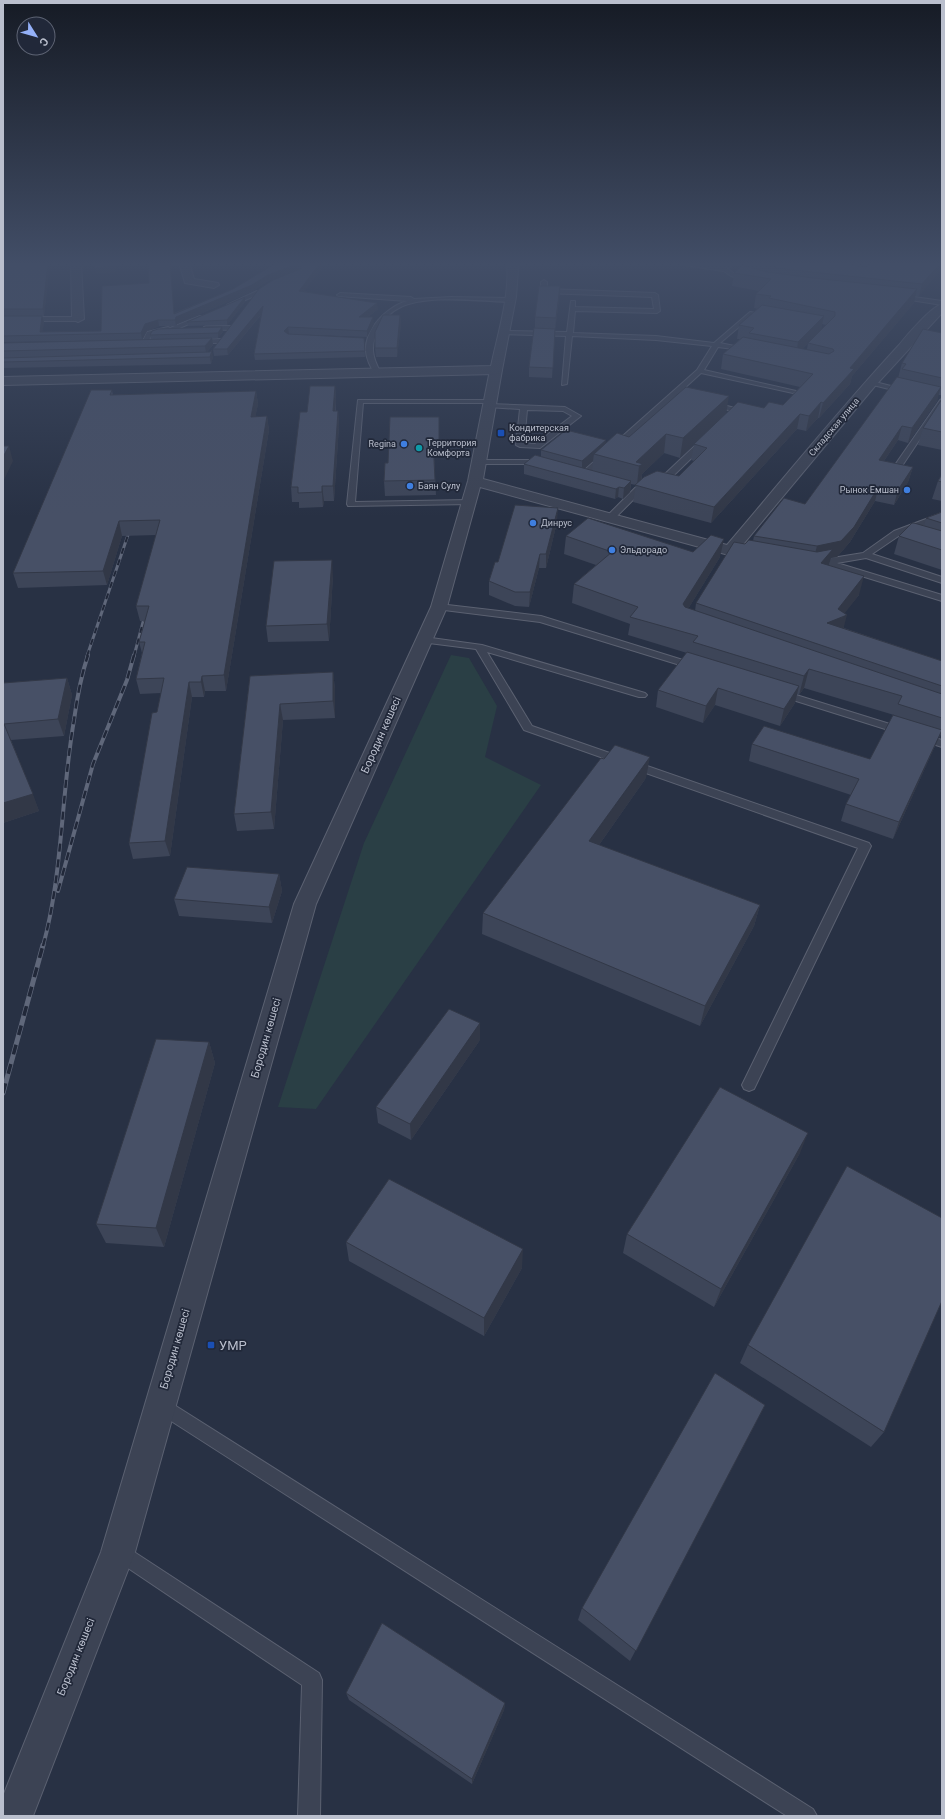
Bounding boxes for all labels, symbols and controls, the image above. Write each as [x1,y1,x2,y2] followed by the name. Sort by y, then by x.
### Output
[16,16,56,56] north arrow
[36,35,51,49] text: С
[807,396,861,458] street label: Складская улица
[509,423,569,443] place label: Кондитерская фабрика
[496,428,506,438] marker: Кондитерская фабрика
[427,438,477,458] place label: Территория Комфорта
[369,439,396,449] place label: Regina
[399,439,409,449] marker: Regina
[414,443,424,453] marker: Территория Комфорта
[405,481,415,491] marker: Баян Сулу
[418,481,461,491] place label: Баян Сулу
[840,485,899,495] place label: Рынок Емшан
[902,485,912,495] marker: Рынок Емшан
[528,518,538,528] marker: Динрус
[541,518,572,528] place label: Динрус
[607,545,617,555] marker: Эльдорадо
[620,545,667,555] place label: Эльдорадо
[358,695,404,775] street label: Бородин көшесі
[248,997,284,1079] street label: Бородин көшесі
[157,1308,193,1390] street label: Бородин көшесі
[219,1338,247,1353] place label: УМР
[206,1340,216,1350] marker: УМР
[55,1616,97,1698] street label: Бородин көшесі

